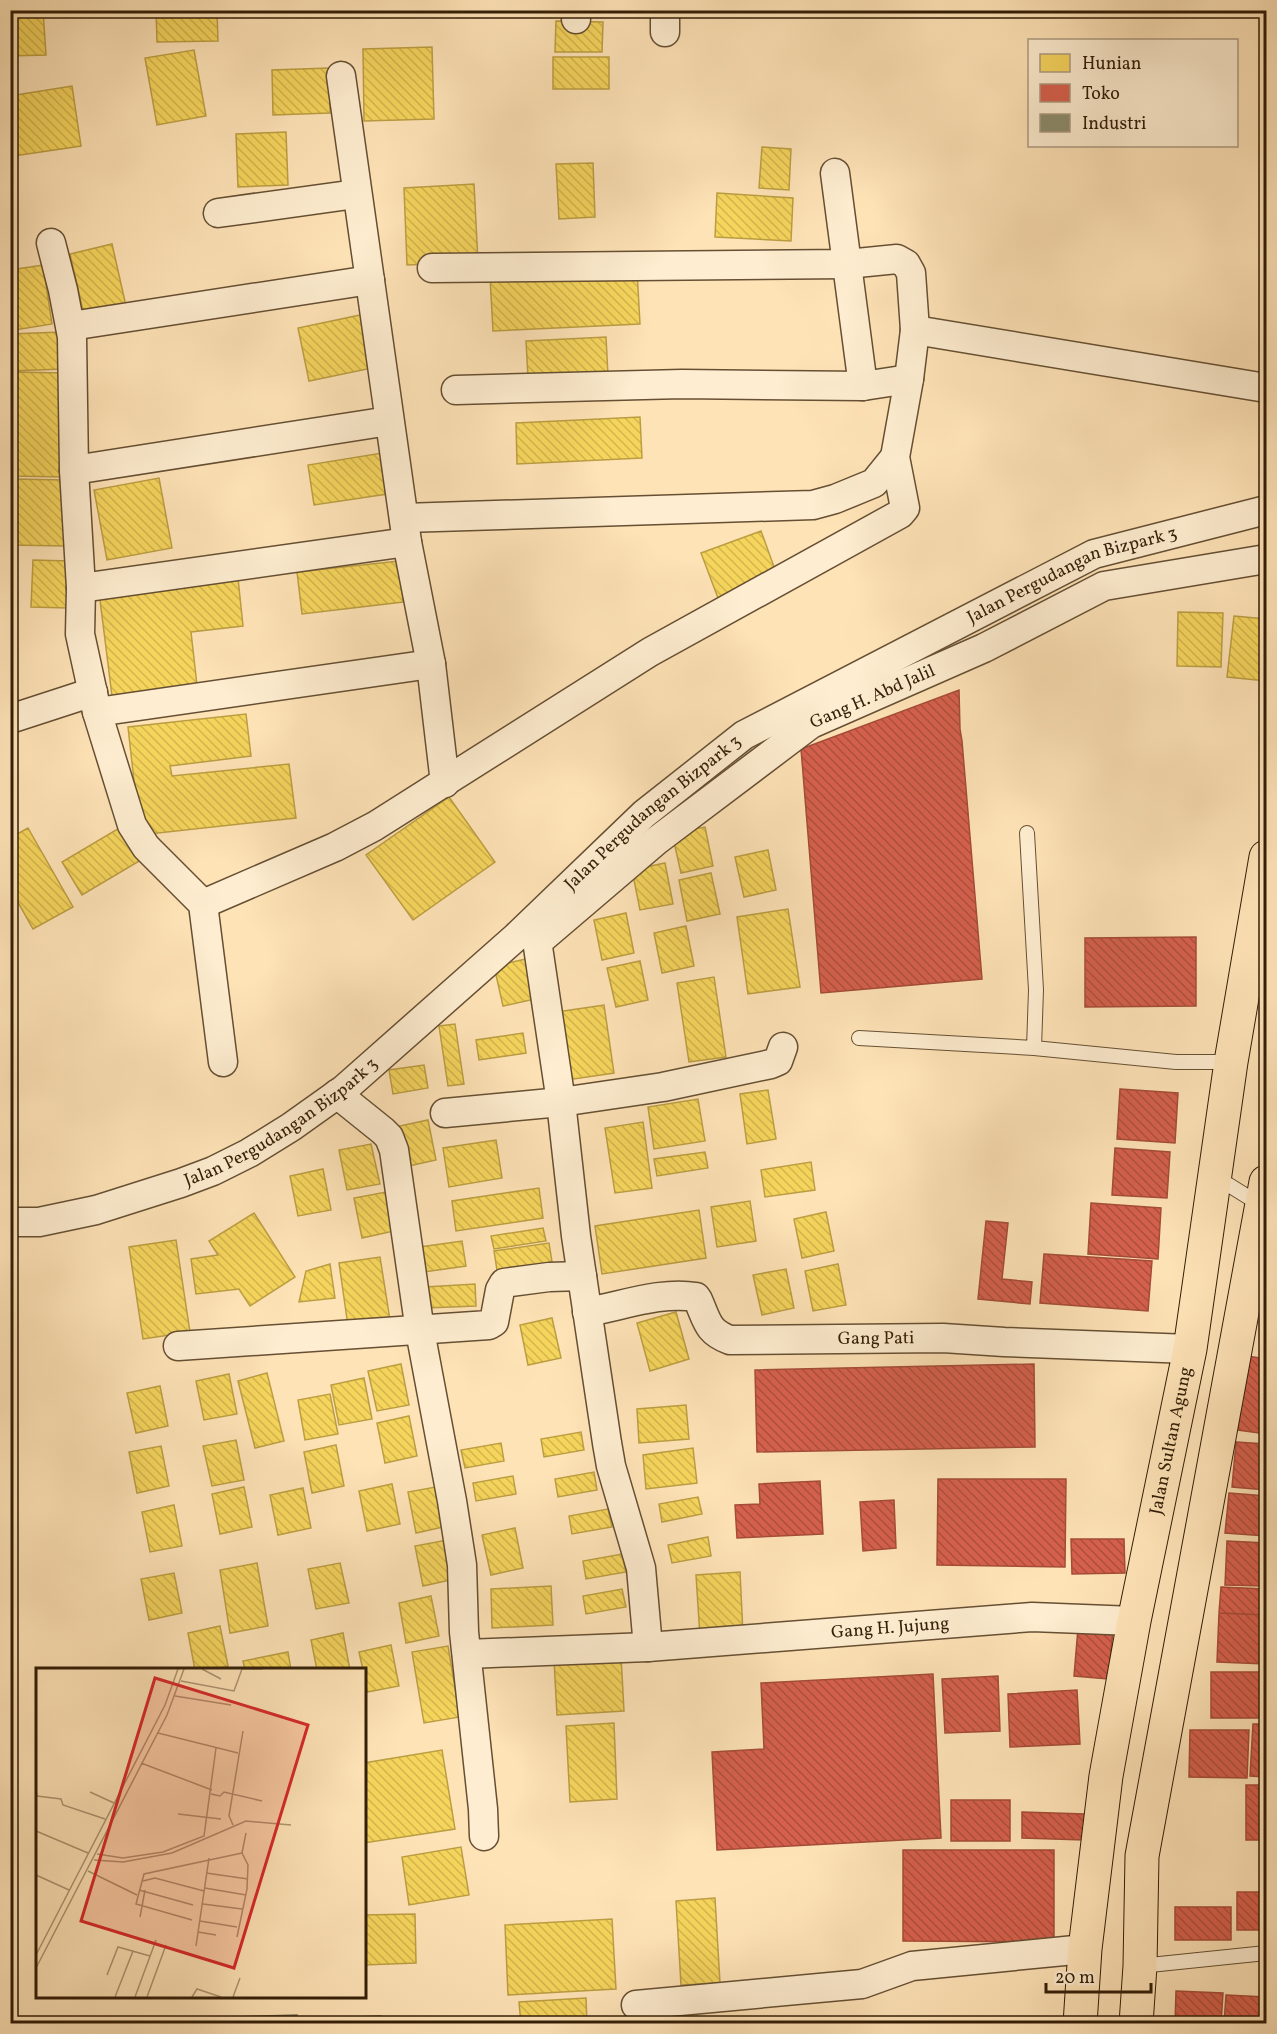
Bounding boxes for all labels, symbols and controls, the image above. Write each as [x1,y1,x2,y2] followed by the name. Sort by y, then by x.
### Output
[1028,39,1238,147] legend
[1082,52,1142,77] text: Hunian
[1082,82,1120,107] text: Toko
[1082,112,1146,137] text: Industri
[963,521,1180,630] street label: Jalan Pergudangan Bizpark 3
[806,658,939,735] street label: Gang H. Abd Jalil
[559,729,747,896] street label: Jalan Pergudangan Bizpark 3
[181,1052,384,1193] street label: Jalan Pergudangan Bizpark 3
[838,1326,915,1351] street label: Gang Pati
[1144,1364,1199,1517] street label: Jalan Sultan Agung
[830,1611,950,1645] street label: Gang H. Jujung
[36,1668,366,1998] inset map
[1046,1956,1151,1994] scale bar
[1055,1966,1095,1991] text: 20 m

